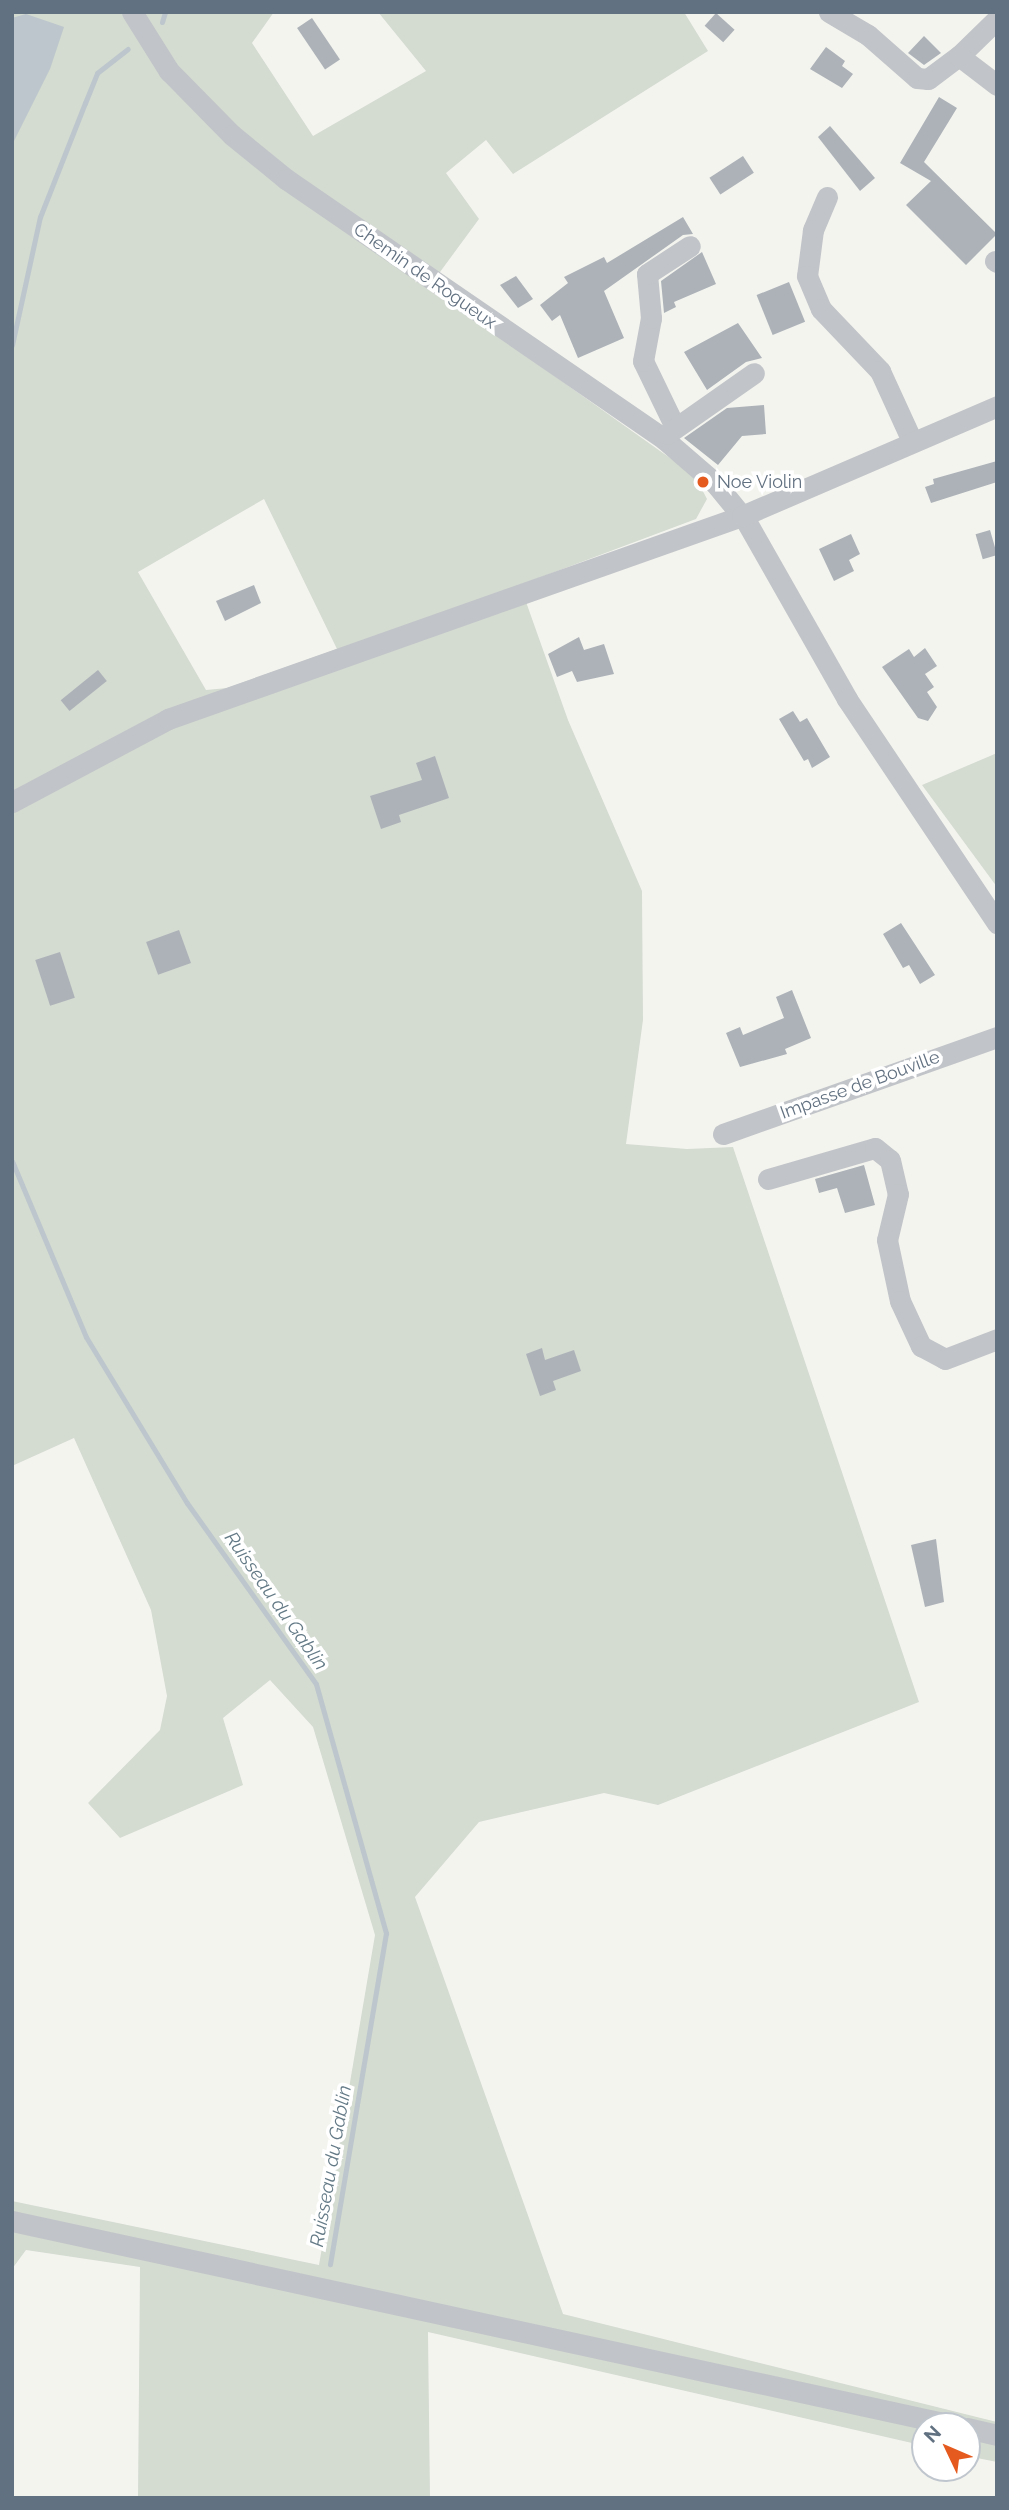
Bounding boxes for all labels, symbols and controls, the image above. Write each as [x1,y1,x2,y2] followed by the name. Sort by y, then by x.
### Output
[349,219,501,333] street label: Chemin de Rogueux
[717,471,803,493] place label: Noe Violin
[695,474,711,490] marker: Noe Violin
[777,1046,943,1124] street label: Impasse de Bouville
[220,1527,332,1675] water label: Ruisseau du Gablin
[306,2083,356,2249] water label: Ruisseau du Gablin
[911,2412,981,2482] north arrow
[919,2421,945,2447] text: N

